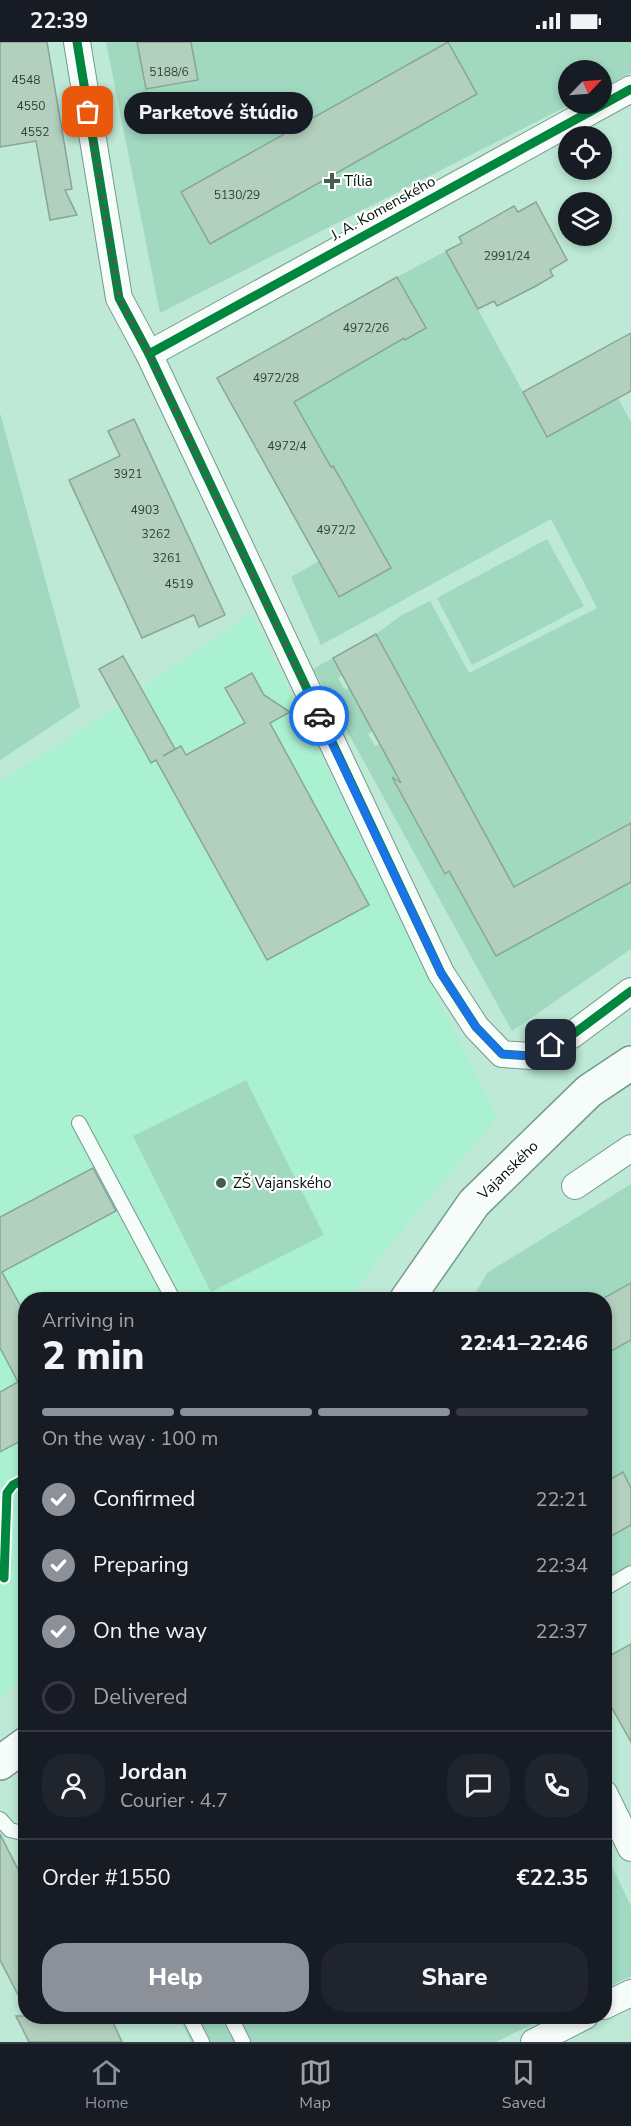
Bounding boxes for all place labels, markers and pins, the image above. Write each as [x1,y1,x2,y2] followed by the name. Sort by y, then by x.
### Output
[62,86,113,137] pin
[124,91,313,133] callout: Parketové štúdio
[344,171,373,191] place label: Tília
[325,174,339,188] marker: Tília
[525,1019,576,1070] pin
[233,1172,332,1193] place label: ZŠ Vajanského
[214,1176,228,1190] marker: ZŠ Vajanského

